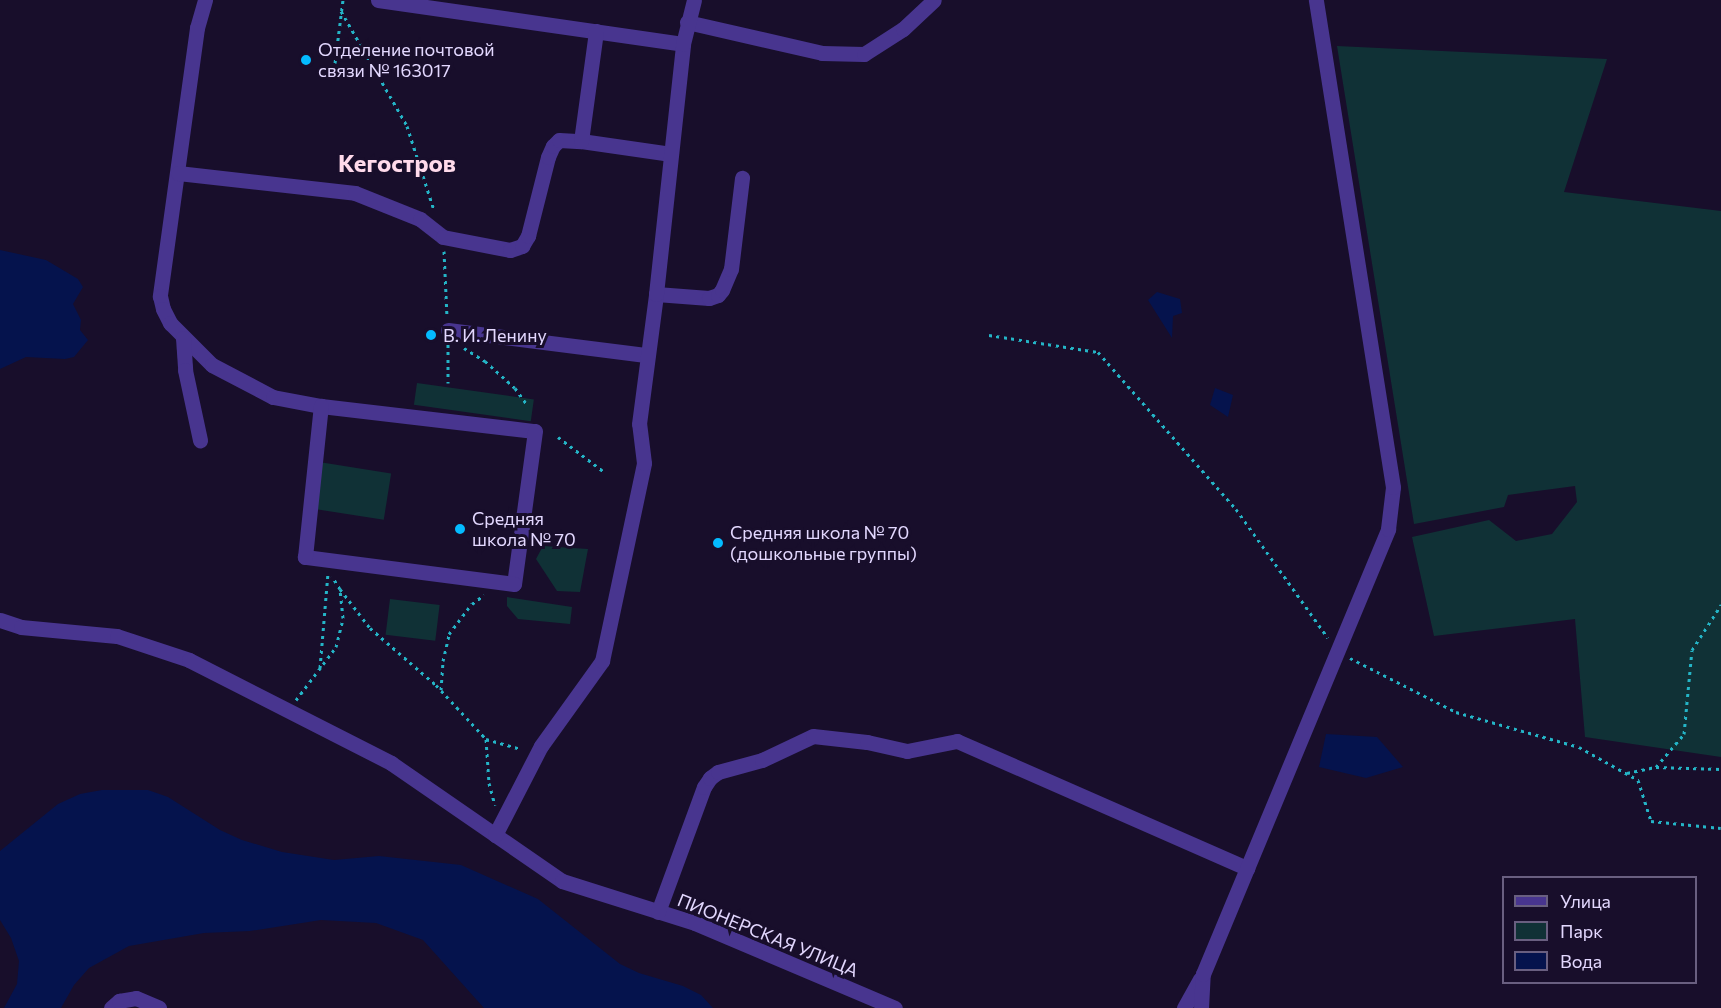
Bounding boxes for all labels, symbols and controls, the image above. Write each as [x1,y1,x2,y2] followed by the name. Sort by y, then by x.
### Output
[318,39,495,82] place label: Отделение почтовой связи № 163017
[299,53,313,67] marker: Отделение почтовой связи № 163017
[338,149,456,177] district label: Кегостров
[443,324,547,346] place label: В. И. Ленину
[424,328,438,342] marker: В. И. Ленину
[472,508,576,550] place label: Средняя школа № 70
[453,522,467,536] marker: Средняя школа № 70
[730,522,917,564] place label: Средняя школа № 70 (дошкольные группы)
[711,536,725,550] marker: Средняя школа № 70 (дошкольные группы)
[1502,876,1697,984] legend
[674,889,862,981] street label: ПИОНЕРСКАЯ УЛИЦА
[1560,890,1611,912] text: Улица
[1560,920,1603,942] text: Парк
[1560,950,1602,972] text: Вода

